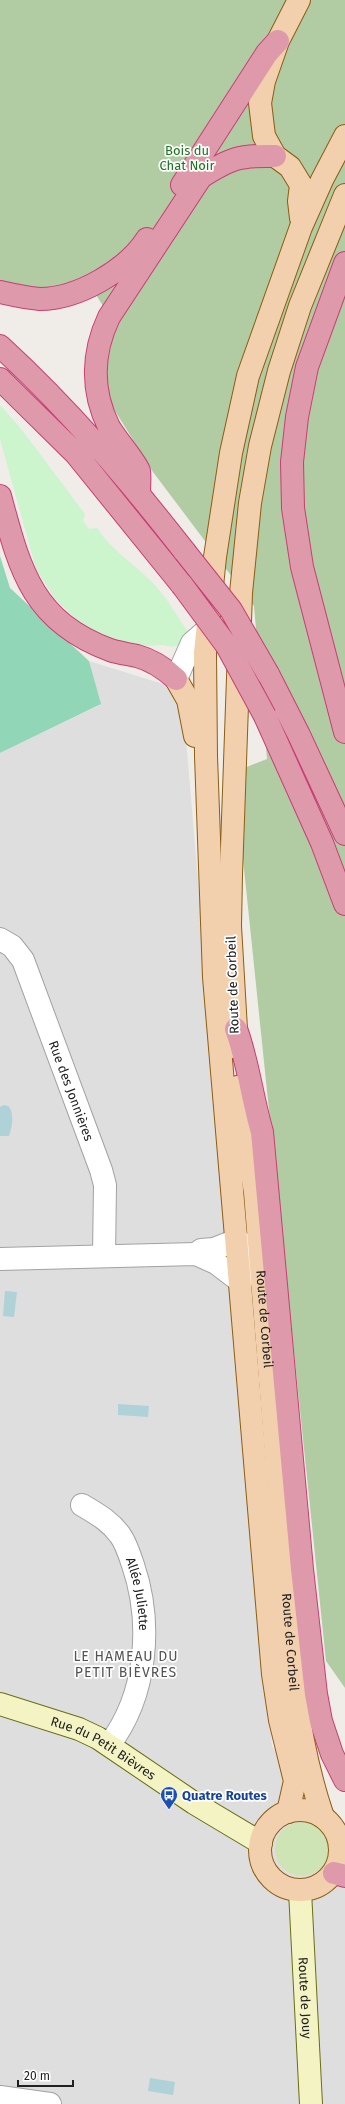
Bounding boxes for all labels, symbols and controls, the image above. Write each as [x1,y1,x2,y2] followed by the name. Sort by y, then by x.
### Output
[159,143,215,173] park label: Bois du Chat Noir
[223,936,242,1034] street label: Route de Corbeil
[46,1039,96,1143] street label: Rue des Jonnières
[253,1270,276,1369] street label: Route de Corbeil
[123,1555,151,1631] street label: Allée Juliette
[279,1593,302,1692] street label: Route de Corbeil
[73,1648,179,1681] district label: LE HAMEAU DU PETIT BIÈVRES
[49,1714,159,1783] street label: Rue du Petit Bièvres
[159,1785,179,1810] bus stop icon: Quatre Routes
[182,1788,267,1803] place label: Quatre Routes
[295,1957,315,2040] street label: Route de Jouy
[18,2062,73,2088] scale bar
[24,2069,50,2083] text: 20 m

